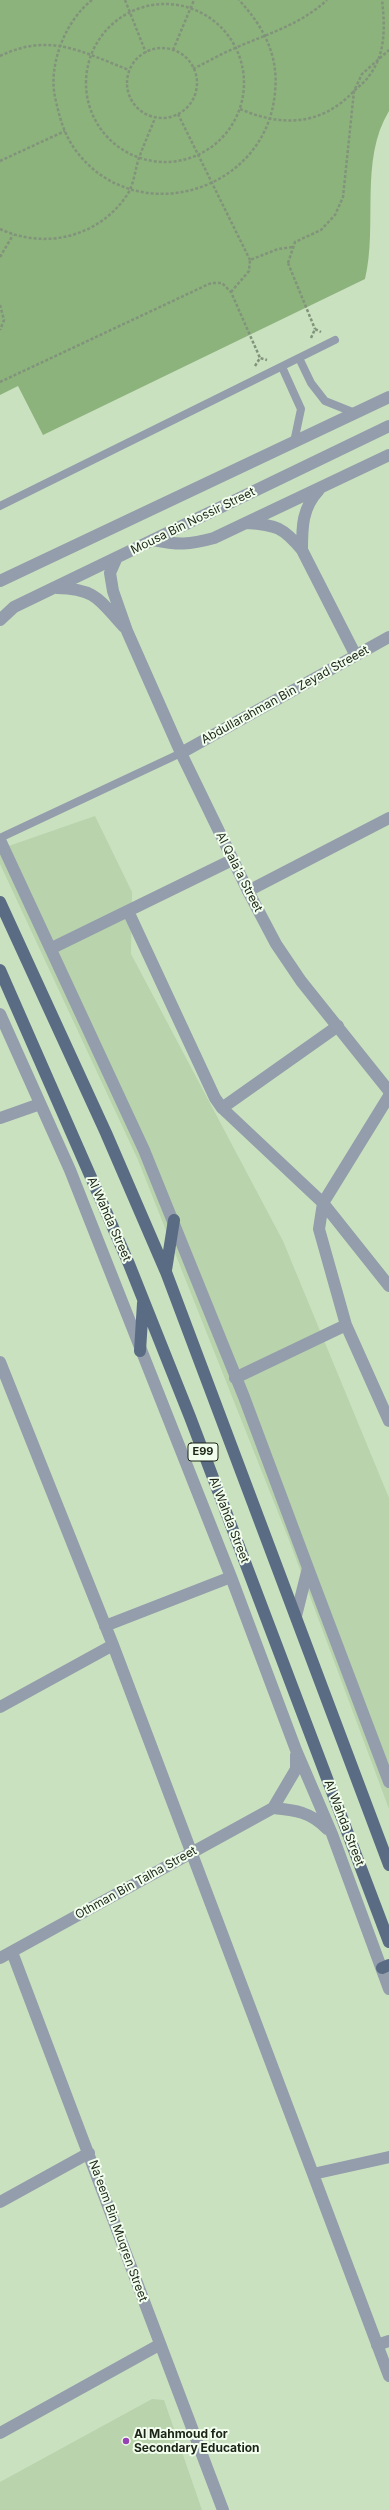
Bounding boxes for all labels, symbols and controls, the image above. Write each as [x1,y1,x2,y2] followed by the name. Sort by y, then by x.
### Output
[129,485,257,557] street label: Mousa Bin Nossir Street
[199,643,371,747] street label: Abdullarahman Bin Zeyad Streeet
[213,830,265,914] street label: Al Qala'a Street
[84,1175,134,1263] street label: Al Wahda Street
[188,1443,218,1461] road number: E99
[206,1475,252,1565] street label: Al Wahda Street
[321,1778,367,1868] street label: Al Wahda Street
[73,1844,199,1922] street label: Othman Bin Talha Street
[86,2158,150,2304] street label: Na'eem Bin Muqren Street
[134,2427,260,2455] place label: Al Mahmoud for Secondary Education
[121,2436,131,2446] marker: Al Mahmoud for Secondary Education

